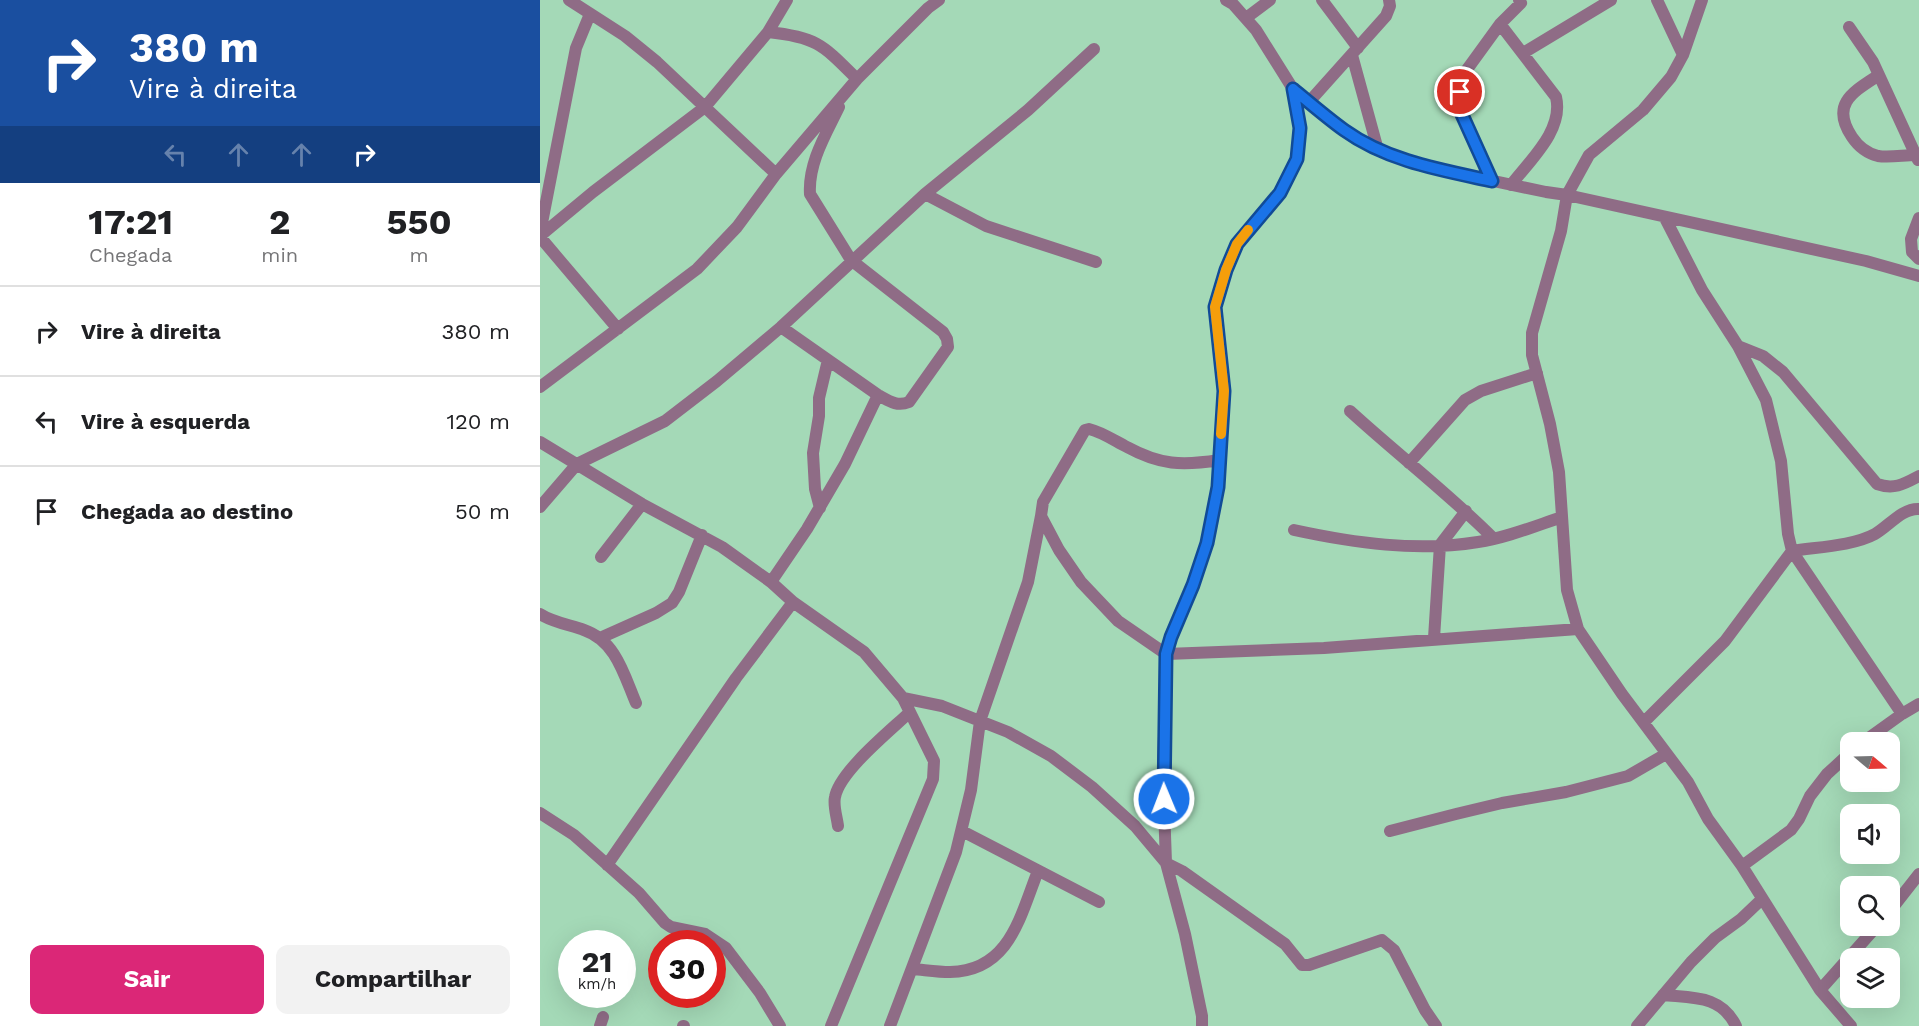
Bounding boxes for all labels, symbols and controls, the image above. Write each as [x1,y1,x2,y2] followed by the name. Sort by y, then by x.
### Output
[129,23,259,72] text: 380 m
[30,24,108,102] icon: right
[1434,66,1485,117] pin
[129,73,297,105] text: Vire à direita
[1443,75,1476,108] icon: arrive
[159,138,192,171] icon: left
[222,138,255,171] icon: ahead
[285,138,318,171] icon: ahead
[348,138,381,171] icon: right
[88,201,173,243] text: 17:21
[269,201,290,243] text: 2
[386,201,452,243] text: 550
[89,243,172,267] text: Chegada
[261,243,298,267] text: min
[410,243,429,267] text: m
[30,315,63,348] icon: right
[81,319,221,344] text: Vire à direita
[441,319,510,344] text: 380 m
[30,405,63,438] icon: left
[81,409,250,434] text: Vire à esquerda
[446,409,510,434] text: 120 m
[30,495,63,528] icon: arrive
[81,499,293,524] text: Chegada ao destino
[455,499,510,524] text: 50 m
[1840,732,1900,792] north arrow
[1840,732,1900,1008] map controls
[1132,767,1196,831] position arrow
[1840,804,1900,864] button: sound
[1840,876,1900,936] button: search
[648,930,726,1008] speed limit sign: 30
[582,944,612,979] text: 21
[30,945,264,1014] button: Sair
[276,945,510,1014] button: Compartilhar
[1840,948,1900,1008] button: layers
[578,975,616,993] text: km/h

